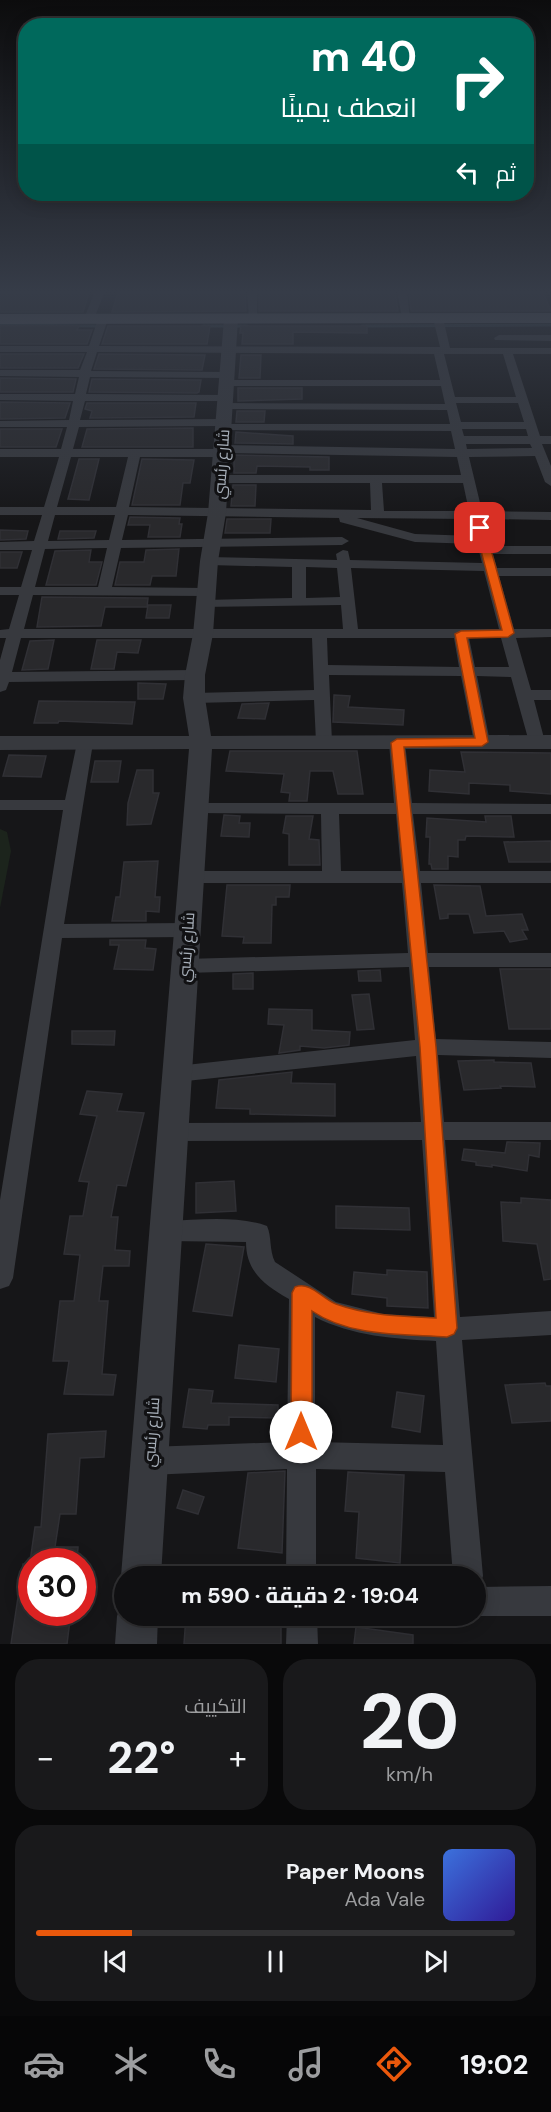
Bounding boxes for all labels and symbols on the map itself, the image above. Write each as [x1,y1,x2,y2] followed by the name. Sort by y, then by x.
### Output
[209,428,236,500] street label: شارع رئسي
[454,502,505,553] pin
[174,911,201,983] street label: شارع رئسي
[139,1396,166,1468] street label: شارع رئسي
[269,1400,333,1464] position arrow
[18,1548,96,1626] speed limit sign: 30

